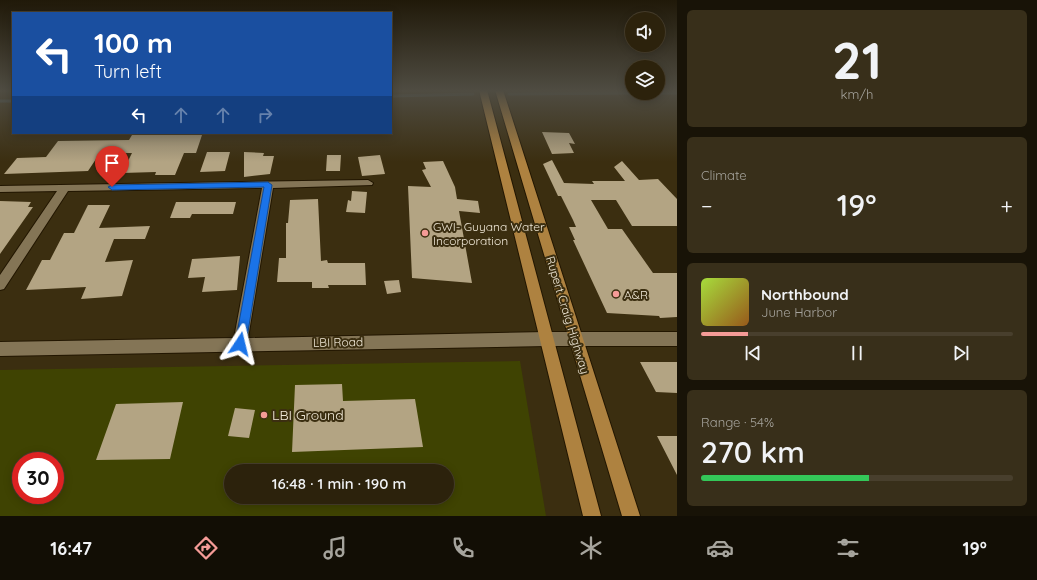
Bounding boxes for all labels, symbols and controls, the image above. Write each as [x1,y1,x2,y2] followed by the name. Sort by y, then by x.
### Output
[625,12,665,100] map controls
[625,12,665,52] button: sound
[94,25,173,60] text: 100 m
[832,27,882,92] text: 21
[28,28,80,80] icon: left
[94,60,162,83] text: Turn left
[625,60,665,100] button: layers
[841,86,873,102] text: km/h
[128,104,150,126] icon: left
[170,104,192,126] icon: ahead
[212,104,234,126] icon: ahead
[254,104,276,126] icon: right
[95,146,129,187] pin
[101,152,123,174] icon: arrive
[701,167,747,183] text: Climate
[837,186,876,224] text: 19°
[701,192,712,220] text: −
[1001,192,1013,220] text: +
[433,219,545,248] place label: GWI- Guyana Water Incorporation
[420,228,430,238] marker: GWI- Guyana Water Incorporation
[543,254,593,376] street label: Rupert Craig Highway
[761,285,849,304] text: Northbound
[624,287,648,302] place label: A&R
[611,289,621,299] marker: A&R
[761,304,837,320] text: June Harbor
[219,323,261,365] position arrow
[313,334,363,350] street label: LBI Road
[742,342,764,364] icon: previous
[846,342,868,364] icon: pause
[950,342,972,364] icon: next
[272,406,344,424] place label: LBI Ground
[259,410,269,420] marker: LBI Ground
[701,414,774,430] text: Range · 54%
[701,433,805,471] text: 270 km
[12,452,64,504] speed limit sign: 30
[272,474,406,493] text: 16:48 · 1 min · 190 m
[192,534,220,562] icon: directions
[321,534,349,562] icon: music
[449,534,477,562] icon: phone
[577,534,605,562] icon: climate
[706,534,734,562] icon: car
[834,534,862,562] icon: filters
[50,537,92,560] text: 16:47
[962,537,987,560] text: 19°

